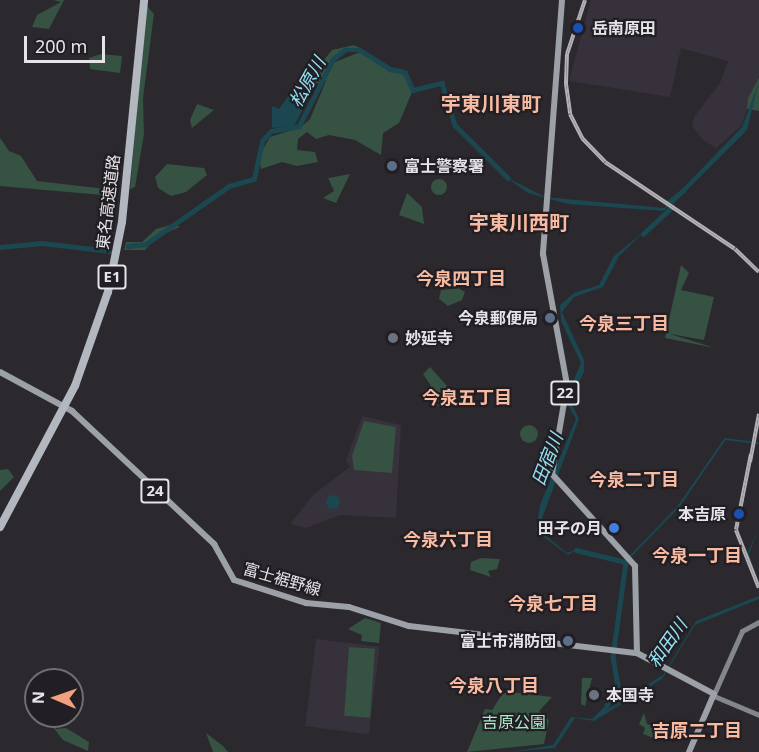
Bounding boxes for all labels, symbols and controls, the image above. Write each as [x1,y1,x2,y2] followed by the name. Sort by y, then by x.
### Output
[592,18,656,38] place label: 岳南原田
[569,19,587,37] marker: 岳南原田
[27,24,108,62] scale bar
[35,34,87,58] text: 200 m
[284,53,330,111] water label: 松原川
[441,91,541,115] district label: 宇東川東町
[93,153,123,251] street label: 東名高速道路
[404,156,484,176] place label: 富士警察署
[385,159,399,173] marker: 富士警察署
[469,210,569,234] district label: 宇東川西町
[97,265,127,289] road number: E1
[416,267,506,289] district label: 今泉四丁目
[458,308,538,328] place label: 今泉郵便局
[543,311,557,325] marker: 今泉郵便局
[579,312,669,334] district label: 今泉三丁目
[405,328,453,348] place label: 妙延寺
[386,331,400,345] marker: 妙延寺
[550,381,580,405] road number: 22
[422,386,512,408] district label: 今泉五丁目
[527,430,567,488] water label: 田宿川
[589,468,679,490] district label: 今泉二丁目
[140,479,170,503] road number: 24
[678,504,726,524] place label: 本吉原
[730,505,748,523] marker: 本吉原
[538,518,602,538] place label: 田子の月
[607,521,621,535] marker: 田子の月
[403,528,493,550] district label: 今泉六丁目
[652,544,742,566] district label: 今泉一丁目
[241,559,323,599] street label: 富士裾野線
[508,592,598,614] district label: 今泉七丁目
[643,615,691,671] water label: 和田川
[460,631,556,651] place label: 富士市消防団
[561,634,575,648] marker: 富士市消防団
[24,668,84,728] north arrow
[449,674,539,696] district label: 今泉八丁目
[606,685,654,705] place label: 本国寺
[587,688,601,702] marker: 本国寺
[27,691,49,704] text: N
[482,712,546,732] park label: 吉原公園
[652,719,742,741] district label: 吉原二丁目

